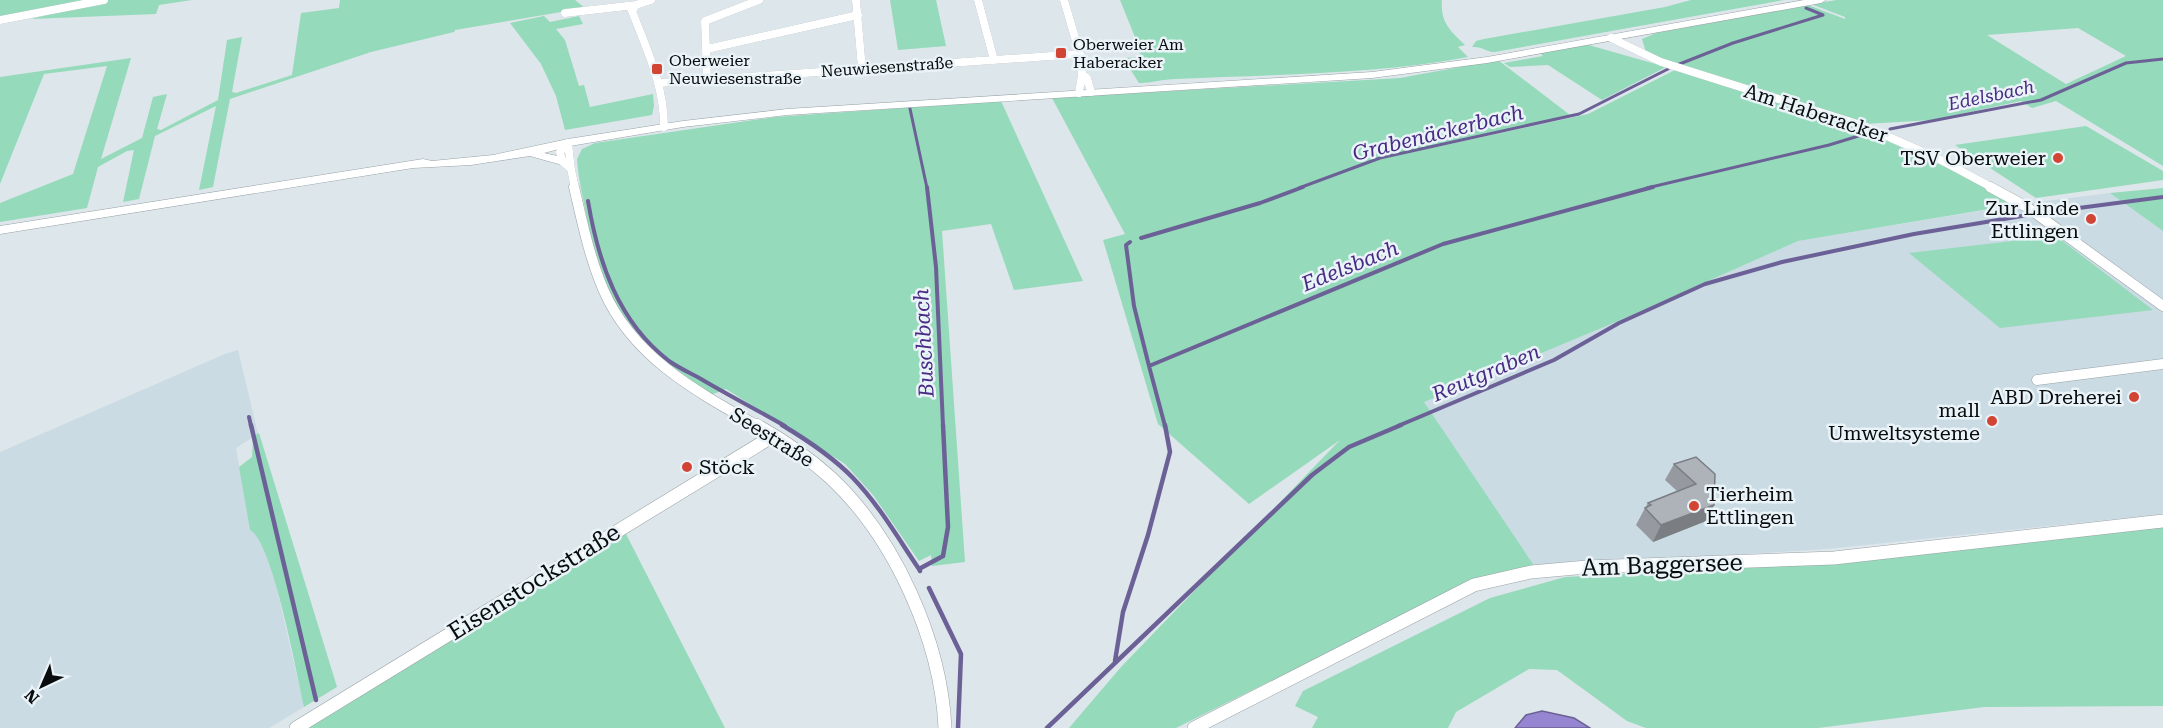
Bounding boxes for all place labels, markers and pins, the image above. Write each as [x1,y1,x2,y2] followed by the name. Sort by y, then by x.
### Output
[1073,35,1184,72] place label: Oberweier Am Haberacker
[1054,46,1068,60] marker: Oberweier Am Haberacker
[669,51,802,88] place label: Oberweier Neuwiesenstraße
[650,62,664,76] marker: Oberweier Neuwiesenstraße
[1900,146,2046,170] place label: TSV Oberweier
[2051,151,2065,165] marker: TSV Oberweier
[1985,196,2079,243] place label: Zur Linde Ettlingen
[2084,212,2098,226] marker: Zur Linde Ettlingen
[1991,385,2122,409] place label: ABD Dreherei
[2127,390,2141,404] marker: ABD Dreherei
[1828,398,1980,445] place label: mall Umweltsysteme
[1985,414,1999,428] marker: mall Umweltsysteme
[699,455,755,479] place label: Stöck
[680,460,694,474] marker: Stöck
[1706,482,1794,529] place label: Tierheim Ettlingen
[1687,499,1701,513] marker: Tierheim Ettlingen

